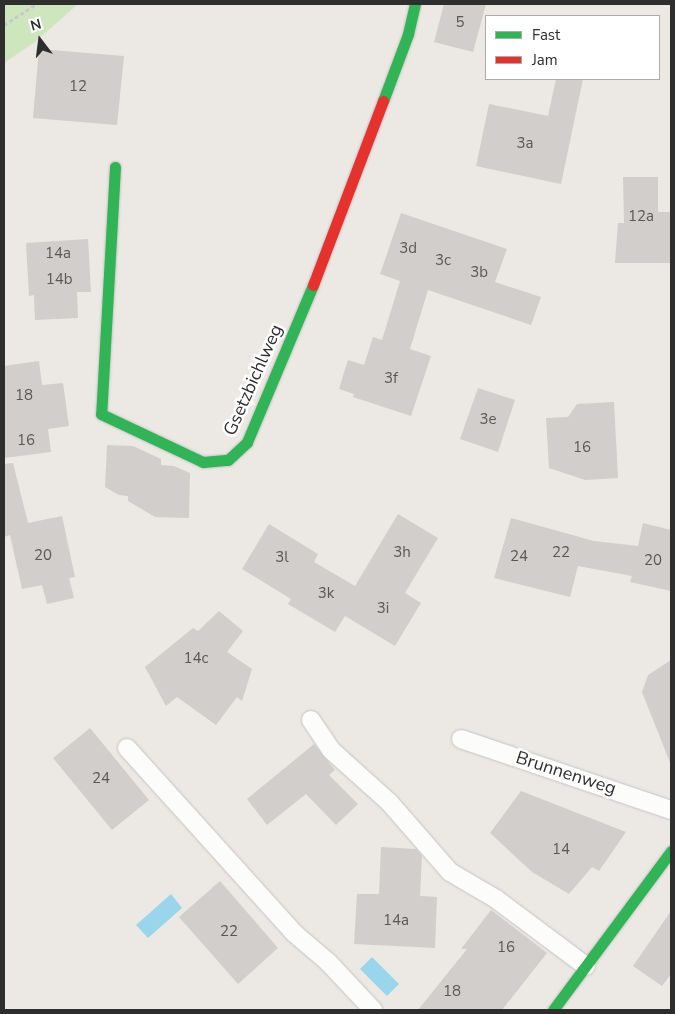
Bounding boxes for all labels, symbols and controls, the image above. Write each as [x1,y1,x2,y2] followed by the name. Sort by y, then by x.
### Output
[28,14,44,36] text: N
[456,14,464,32] house number: 5
[15,15,65,65] north arrow
[485,15,660,80] legend
[532,25,560,45] text: Fast
[532,50,558,70] text: Jam
[69,78,87,96] house number: 12
[517,135,533,153] house number: 3a
[628,208,654,226] house number: 12a
[399,240,417,258] house number: 3d
[45,245,71,263] house number: 14a
[435,252,451,270] house number: 3c
[470,264,488,282] house number: 3b
[46,271,72,289] house number: 14b
[219,321,287,439] street label: Gsetzbichlweg
[384,370,398,388] house number: 3f
[15,387,33,405] house number: 18
[480,411,496,429] house number: 3e
[17,432,35,450] house number: 16
[573,439,591,457] house number: 16
[393,544,411,562] house number: 3h
[552,544,570,562] house number: 22
[34,547,52,565] house number: 20
[510,548,528,566] house number: 24
[275,549,289,567] house number: 3l
[644,552,662,570] house number: 20
[318,585,334,603] house number: 3k
[377,600,389,618] house number: 3i
[184,650,208,668] house number: 14c
[513,747,619,799] street label: Brunnenweg
[92,770,110,788] house number: 24
[552,841,570,859] house number: 14
[383,912,409,930] house number: 14a
[220,923,238,941] house number: 22
[497,939,515,957] house number: 16
[443,983,461,1001] house number: 18

